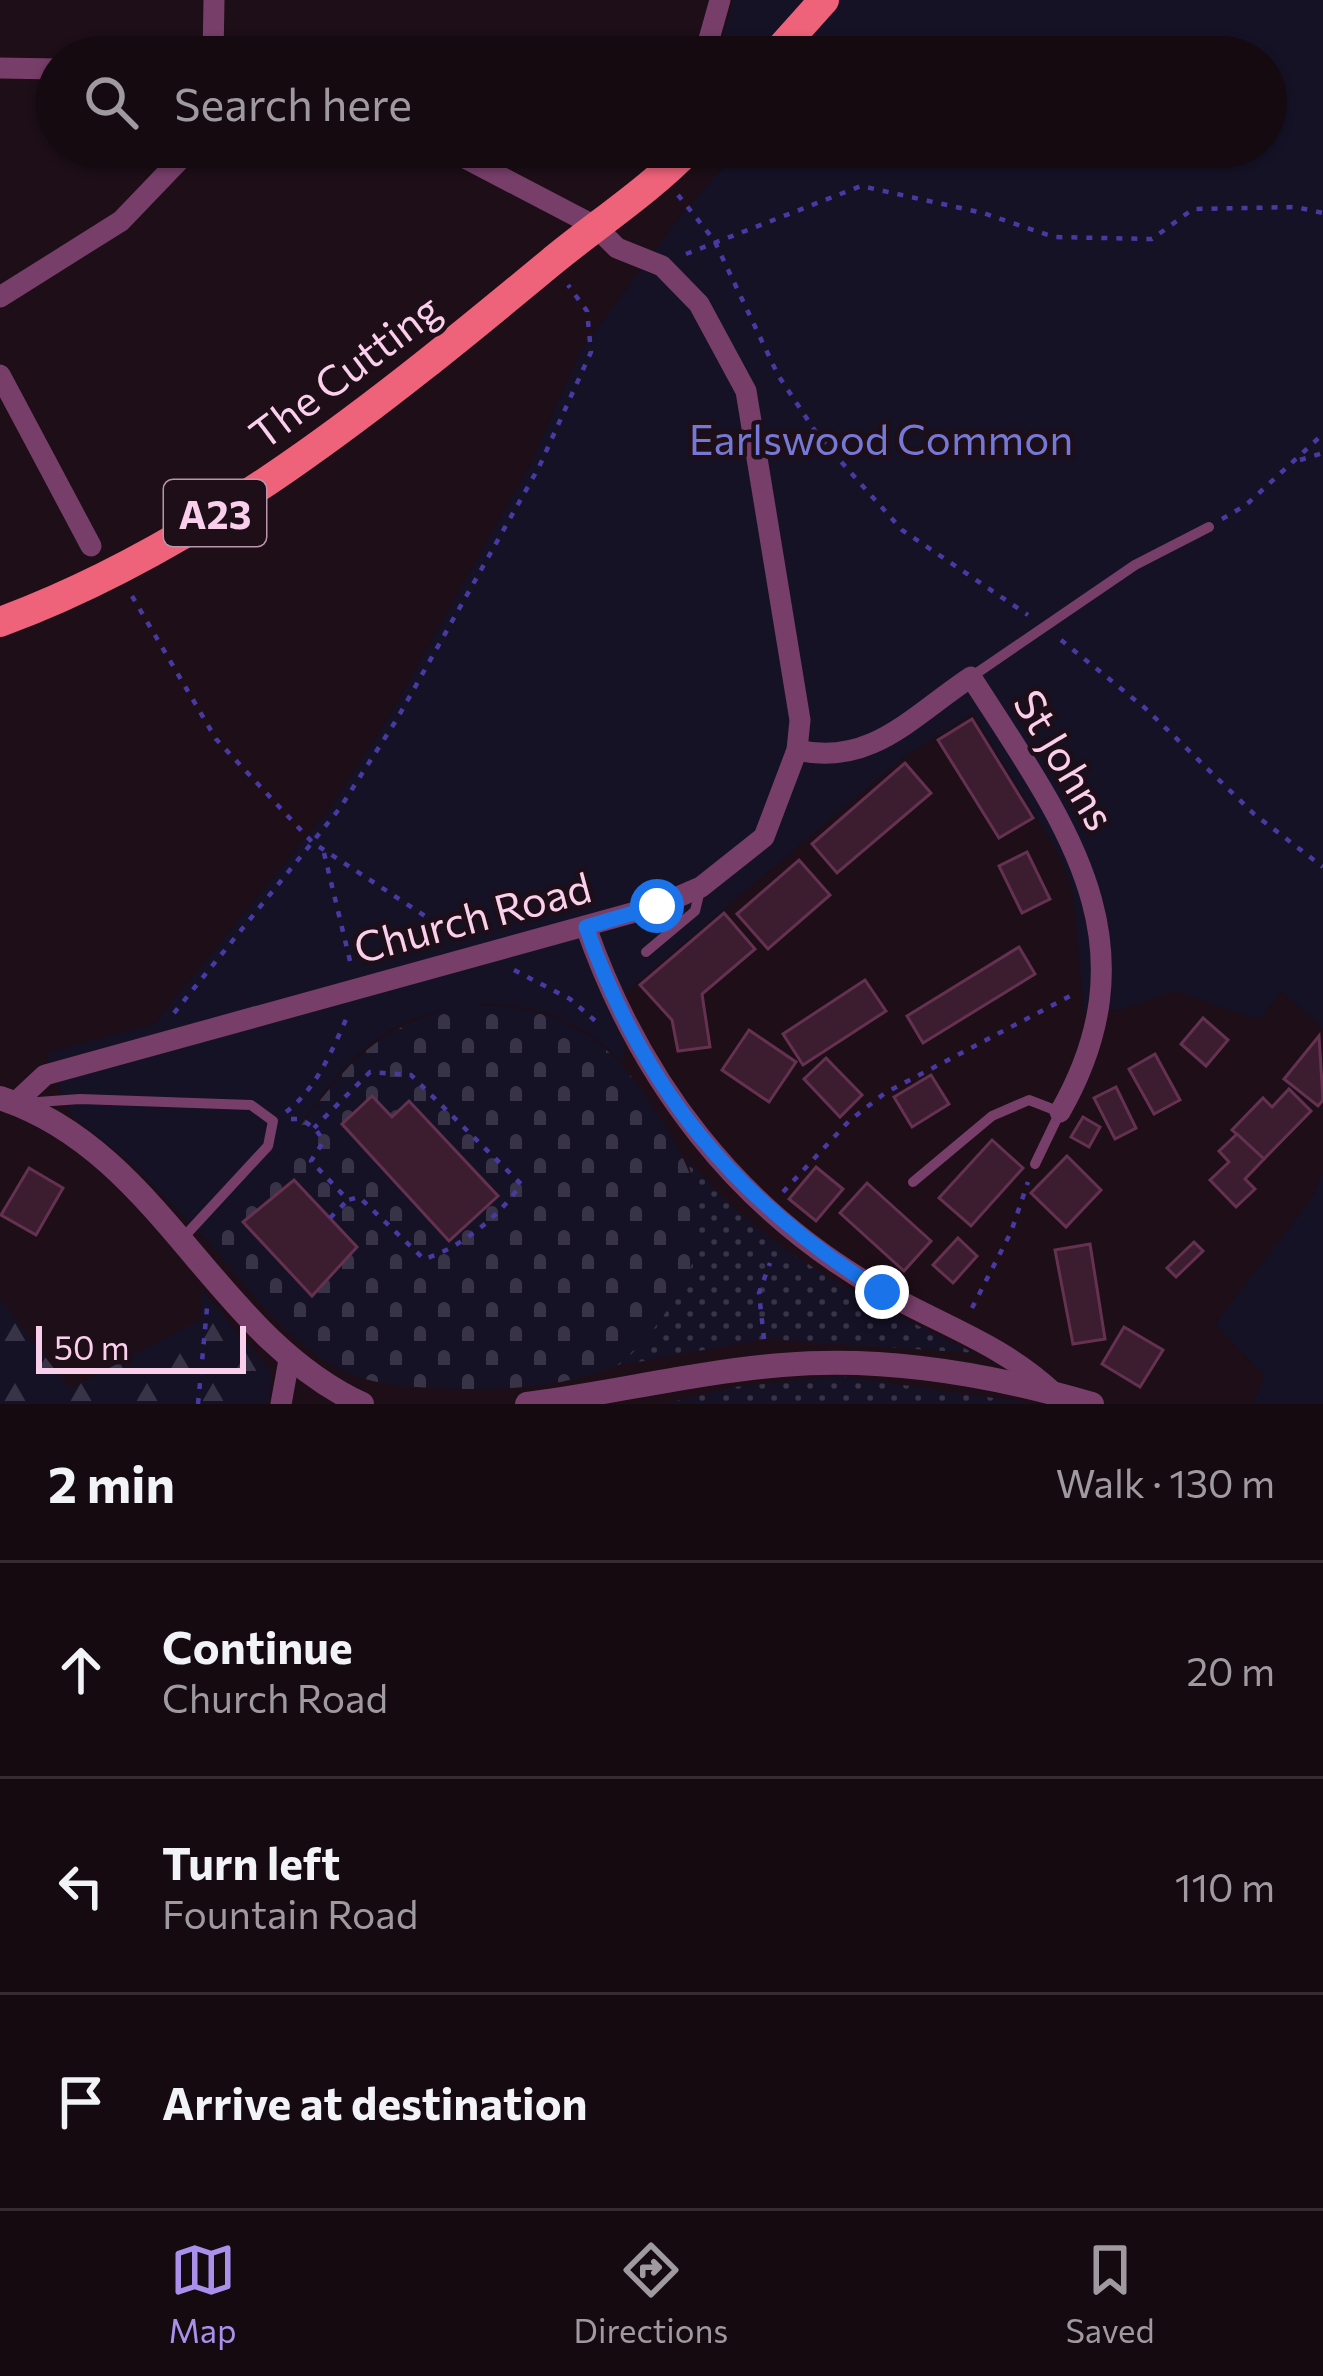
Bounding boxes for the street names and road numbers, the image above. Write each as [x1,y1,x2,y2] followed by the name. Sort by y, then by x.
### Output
[238,281,450,459] street label: The Cutting
[164,480,266,546] road number: A23
[1004,680,1128,838] street label: St Johns
[348,859,596,973] street label: Church Road

